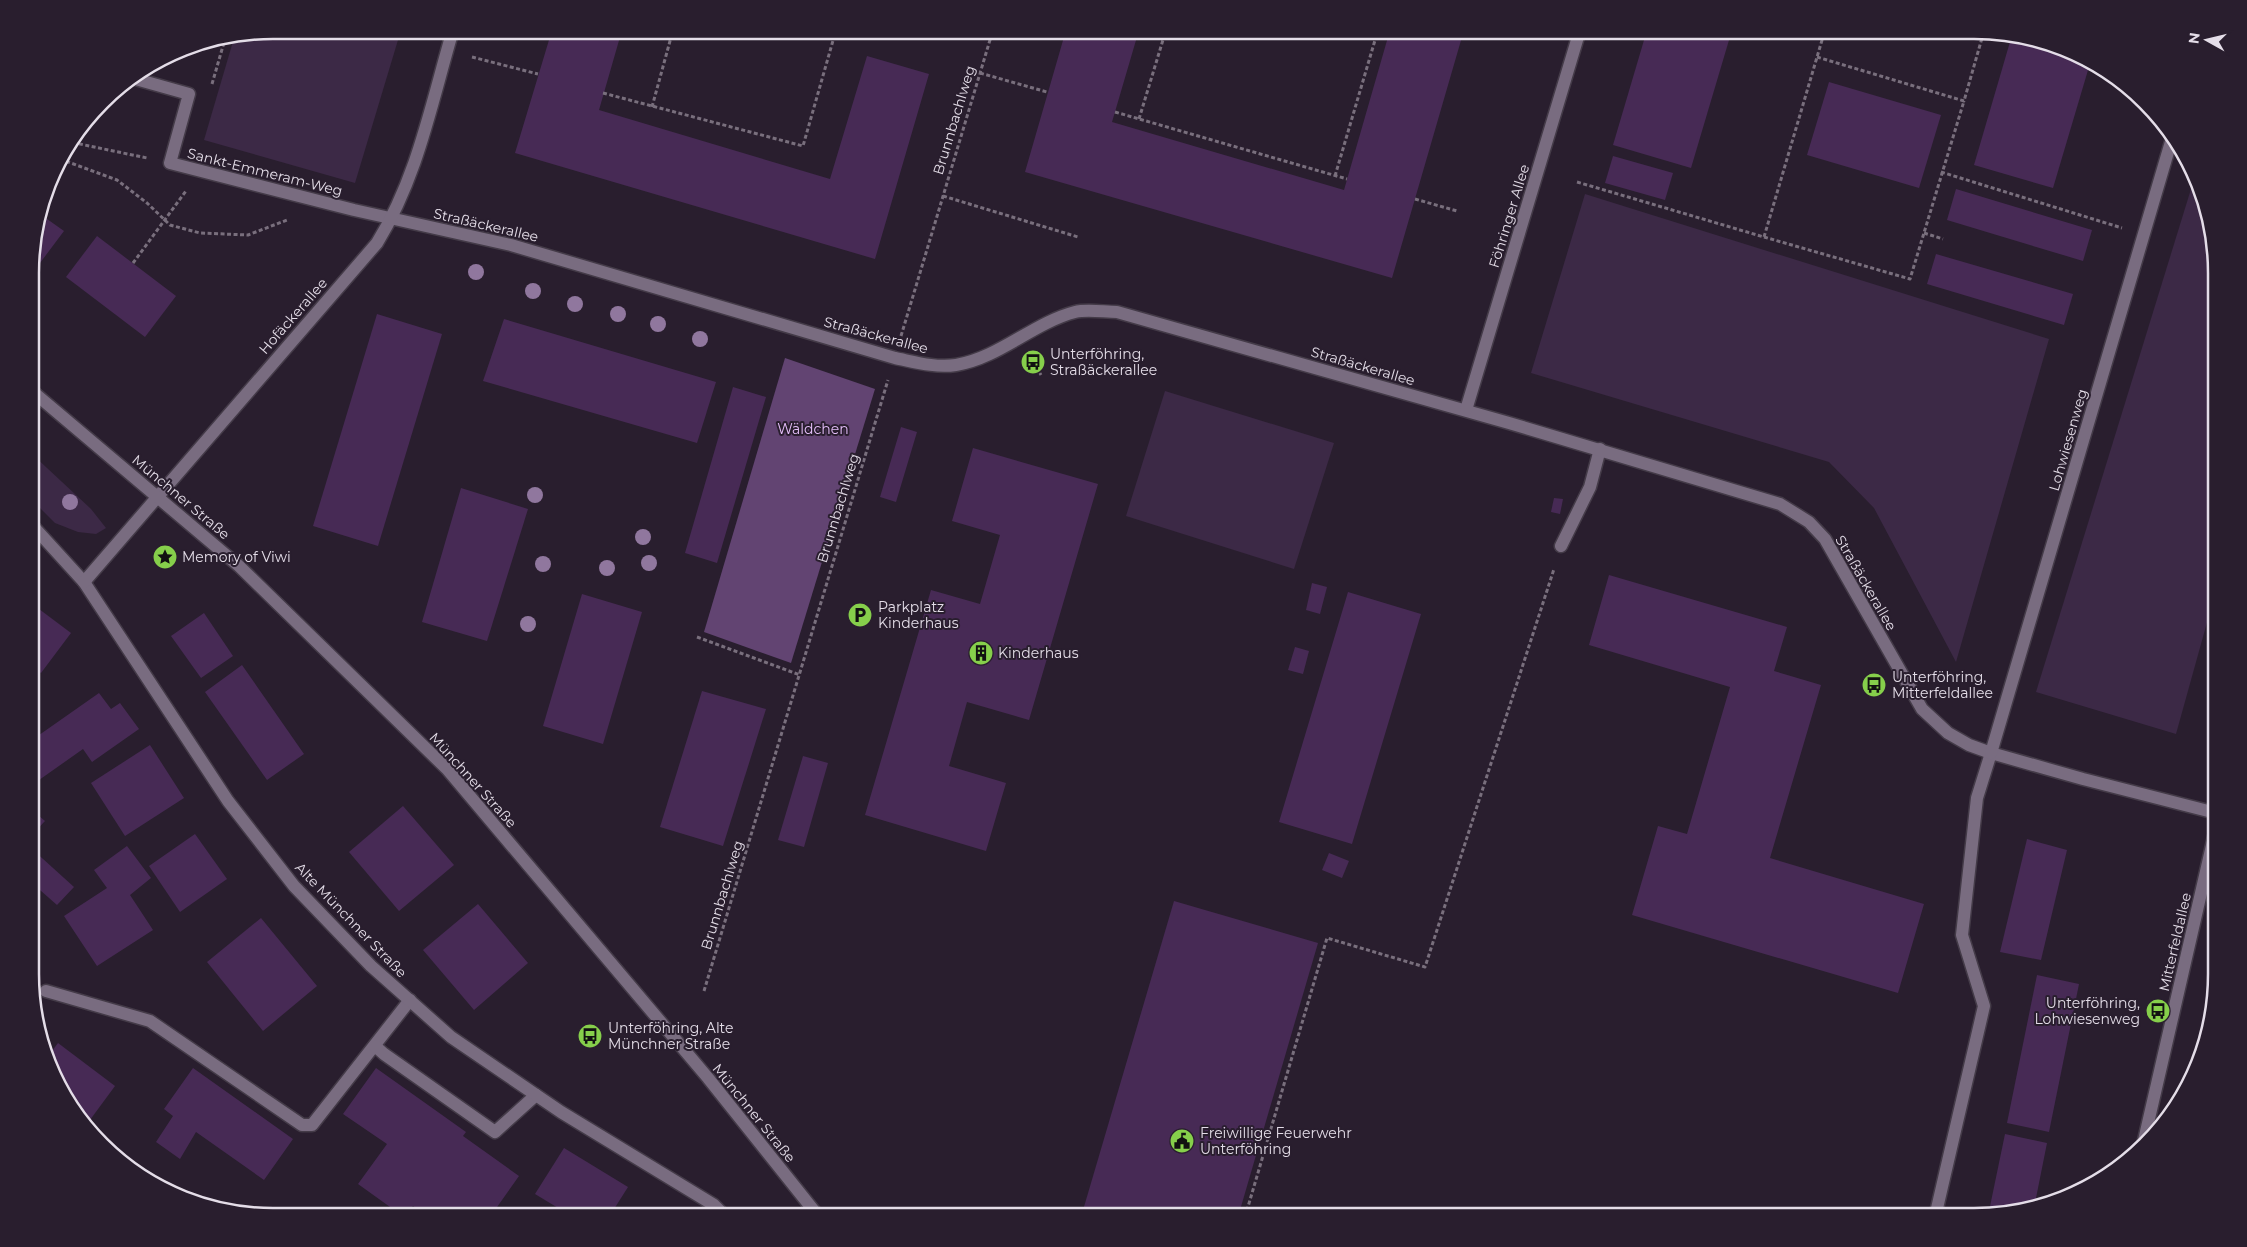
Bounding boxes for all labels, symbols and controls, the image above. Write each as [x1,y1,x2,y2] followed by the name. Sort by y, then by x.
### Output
[2182,15,2232,65] north arrow
[2184,31,2204,45] text: N
[929,63,979,177] street label: Brunnbachlweg
[186,144,344,200] street label: Sankt-Emmeram-Weg
[1485,162,1533,270] street label: Föhringer Allee
[432,204,540,246] street label: Straßäckerallee
[255,274,331,358] street label: Hofäckerallee
[822,312,930,358] street label: Straßäckerallee
[1309,343,1417,389] street label: Straßäckerallee
[1050,345,1157,379] place label: Unterföhring, Straßäckerallee
[1020,349,1046,375] bus stop icon: Unterföhring, Straßäckerallee
[2045,387,2091,493] street label: Lohwiesenweg
[777,420,849,438] park label: Wäldchen
[128,451,234,543] street label: Münchner Straße
[813,451,863,565] street label: Brunnbachlweg
[1831,532,1901,634] street label: Straßäckerallee
[152,544,178,570] place icon: Memory of Viwi
[182,548,291,566] place label: Memory of Viwi
[878,598,959,632] place label: Parkplatz Kinderhaus
[847,602,873,628] parking icon: Parkplatz Kinderhaus
[968,640,994,666] building icon: Kinderhaus
[998,644,1079,662] place label: Kinderhaus
[1892,668,1993,702] place label: Unterföhring, Mitterfeldallee
[1861,672,1887,698] bus stop icon: Unterföhring, Mitterfeldallee
[425,729,521,831] street label: Münchner Straße
[697,838,747,952] street label: Brunnbachlweg
[291,859,411,981] street label: Alte Münchner Straße
[2155,891,2195,993] street label: Mitterfeldallee
[2034,994,2140,1028] place label: Unterföhring, Lohwiesenweg
[2145,998,2171,1024] bus stop icon: Unterföhring, Lohwiesenweg
[608,1019,733,1053] place label: Unterföhring, Alte Münchner Straße
[577,1023,603,1049] bus stop icon: Unterföhring, Alte Münchner Straße
[709,1060,799,1166] street label: Münchner Straße
[1200,1124,1352,1158] place label: Freiwillige Feuerwehr Unterföhring
[1169,1128,1195,1154] public building icon: Freiwillige Feuerwehr Unterföhring

